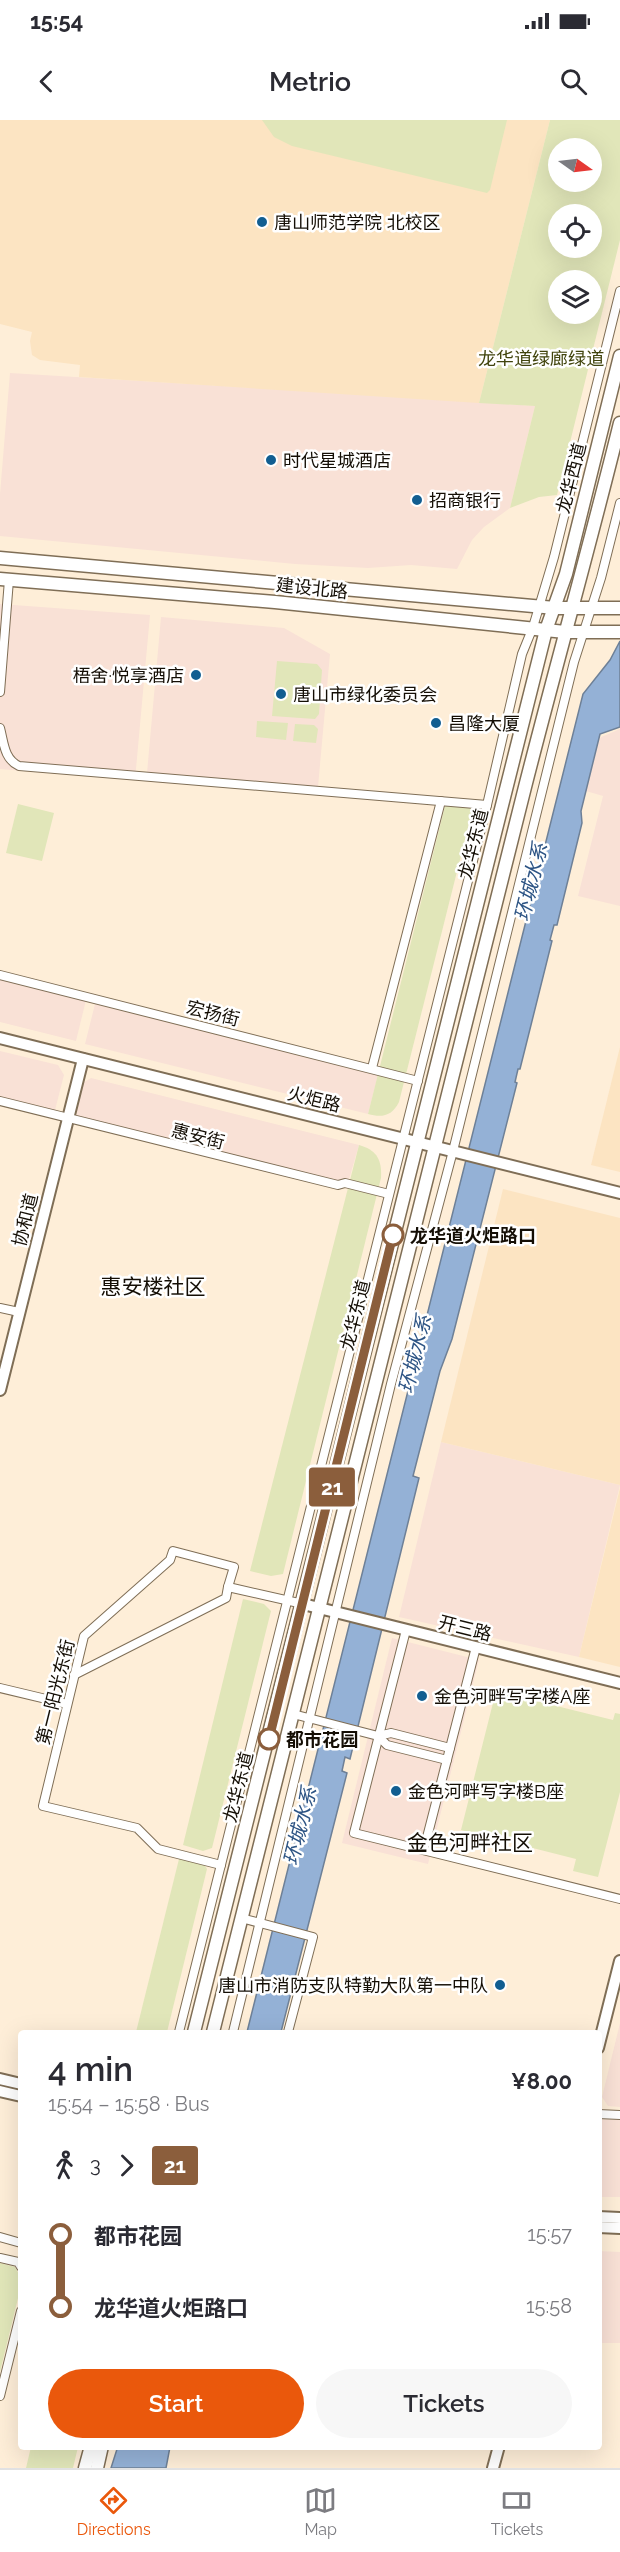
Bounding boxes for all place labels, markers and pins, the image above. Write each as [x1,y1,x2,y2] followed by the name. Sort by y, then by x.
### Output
[274,212,441,233] place label: 唐山师范学院 北校区
[255,215,269,229] marker: 唐山师范学院 北校区
[283,450,391,471] place label: 时代星城酒店
[264,453,278,467] marker: 时代星城酒店
[429,490,501,511] place label: 招商银行
[410,493,424,507] marker: 招商银行
[73,665,184,686] place label: 梧舍·悦享酒店
[189,668,203,682] marker: 梧舍·悦享酒店
[293,684,437,705] place label: 唐山市绿化委员会
[274,687,288,701] marker: 唐山市绿化委员会
[448,713,520,734] place label: 昌隆大厦
[429,716,443,730] marker: 昌隆大厦
[382,1224,404,1246] marker: 龙华道火炬路口
[410,1225,536,1246] place label: 龙华道火炬路口
[434,1686,590,1707] place label: 金色河畔写字楼A座
[415,1689,429,1703] marker: 金色河畔写字楼A座
[258,1728,280,1750] marker: 都市花园
[286,1729,358,1750] place label: 都市花园
[408,1781,564,1802] place label: 金色河畔写字楼B座
[389,1784,403,1798] marker: 金色河畔写字楼B座
[218,1975,488,1996] place label: 唐山市消防支队特勤大队第一中队
[493,1978,507,1992] marker: 唐山市消防支队特勤大队第一中队

